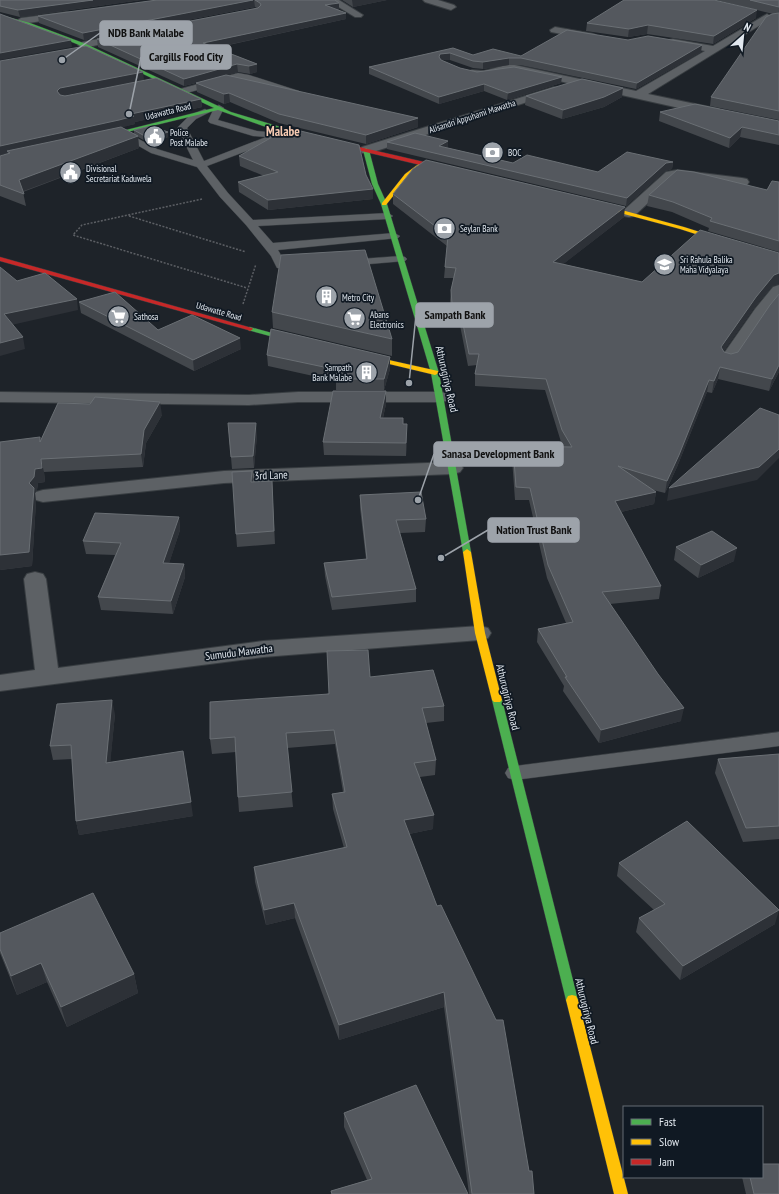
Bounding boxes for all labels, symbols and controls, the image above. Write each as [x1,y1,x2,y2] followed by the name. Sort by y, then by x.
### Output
[723,16,763,56] north arrow
[742,20,753,35] text: N
[100,21,192,45] callout: NDB Bank Malabe
[108,25,184,40] text: NDB Bank Malabe
[141,45,231,69] callout: Cargills Food City
[149,49,223,64] text: Cargills Food City
[427,97,517,135] street label: Alisandri Appuhami Mawatha
[144,100,192,122] street label: Udawatta Road
[266,123,300,140] district label: Malabe
[142,124,168,150] public building icon: Police Post Malabe
[170,127,208,148] place label: Police Post Malabe
[480,139,506,165] bank icon: BOC
[508,147,521,158] place label: BOC
[58,160,84,186] public building icon: Divisional Secretariat Kaduwela
[86,163,152,184] place label: Divisional Secretariat Kaduwela
[431,215,457,241] bank icon: Seylan Bank
[460,223,498,234] place label: Seylan Bank
[651,251,677,277] school or university icon: Sri Rahula Balika Maha Vidyalaya
[680,254,733,275] place label: Sri Rahula Balika Maha Vidyalaya
[313,284,339,310] building icon: Metro City
[342,292,375,303] place label: Metro City
[195,299,243,323] street label: Udawatte Road
[105,303,131,329] supermarket icon: Sathosa
[416,303,493,327] callout: Sampath Bank
[341,306,367,332] supermarket icon: Abans Electronics
[424,307,486,322] text: Sampath Bank
[370,309,404,330] place label: Abans Electronics
[134,311,159,322] place label: Sathosa
[433,344,461,414] street label: Athurugiriya Road
[354,359,380,385] building icon: Sampath Bank Malabe
[312,362,352,383] place label: Sampath Bank Malabe
[434,442,563,466] callout: Sanasa Development Bank
[442,446,554,461] text: Sanasa Development Bank
[254,467,288,483] street label: 3rd Lane
[488,518,579,542] callout: Nation Trust Bank
[496,522,572,537] text: Nation Trust Bank
[204,641,274,663] street label: Sumudu Mawatha
[493,662,523,732] street label: Athurugiriya Road
[572,976,602,1046] street label: Athurugiriya Road
[623,1106,763,1178] legend
[659,1114,677,1129] text: Fast
[659,1134,680,1149] text: Slow
[658,1154,675,1169] text: Jam

